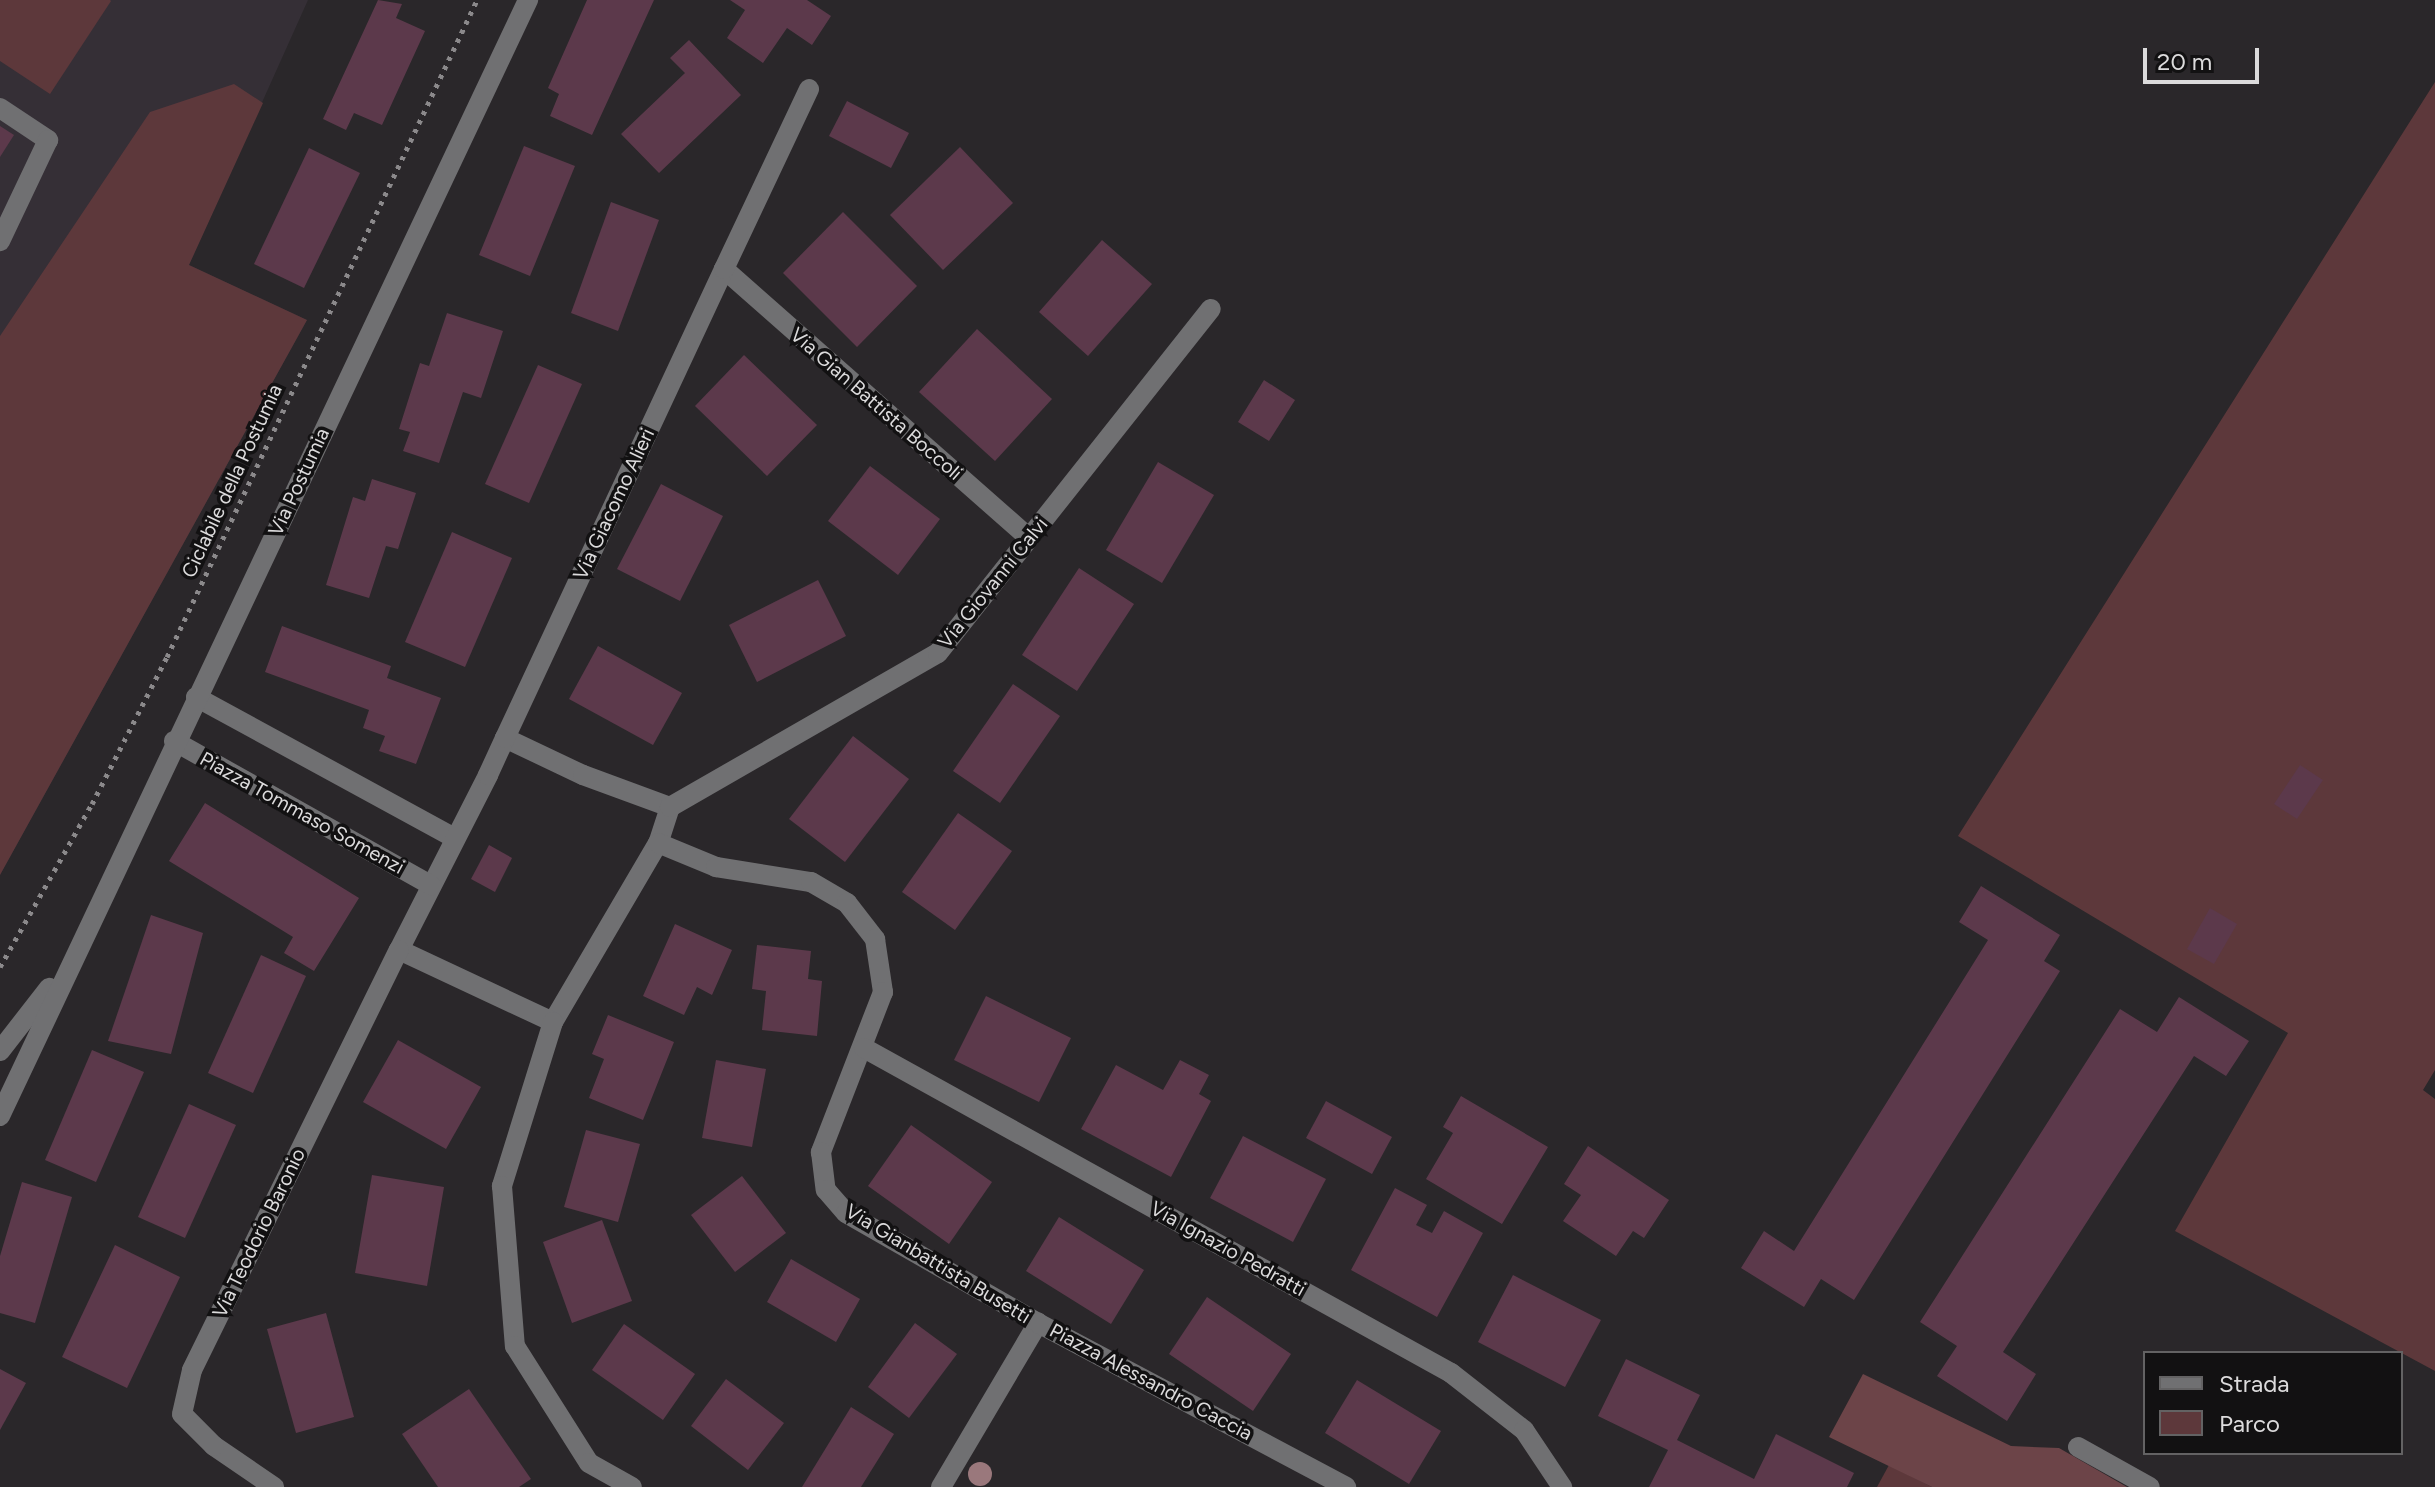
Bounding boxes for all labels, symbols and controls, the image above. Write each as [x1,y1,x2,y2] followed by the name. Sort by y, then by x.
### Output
[2147,32,2263,82] scale bar
[2157,47,2212,76] text: 20 m
[785,323,967,485] street label: Via Gian Battista Boccoli
[177,381,287,581] street label: Ciclabile della Postumia
[264,424,334,540] street label: Via Postumia
[568,424,660,584] street label: Via Giacomo Alieri
[933,513,1053,653] street label: Via Giovanni Calvi
[196,747,408,879] street label: Piazza Tommaso Somenzi
[208,1144,310,1322] street label: Via Teodorio Baronio
[1146,1196,1310,1302] street label: Via Ignazio Pedratti
[841,1199,1035,1329] street label: Via Gianbattista Busetti
[1046,1318,1256,1446] street label: Piazza Alessandro Caccia
[2143,1351,2403,1455] legend
[2219,1369,2289,1398] text: Strada
[2219,1409,2280,1438] text: Parco

